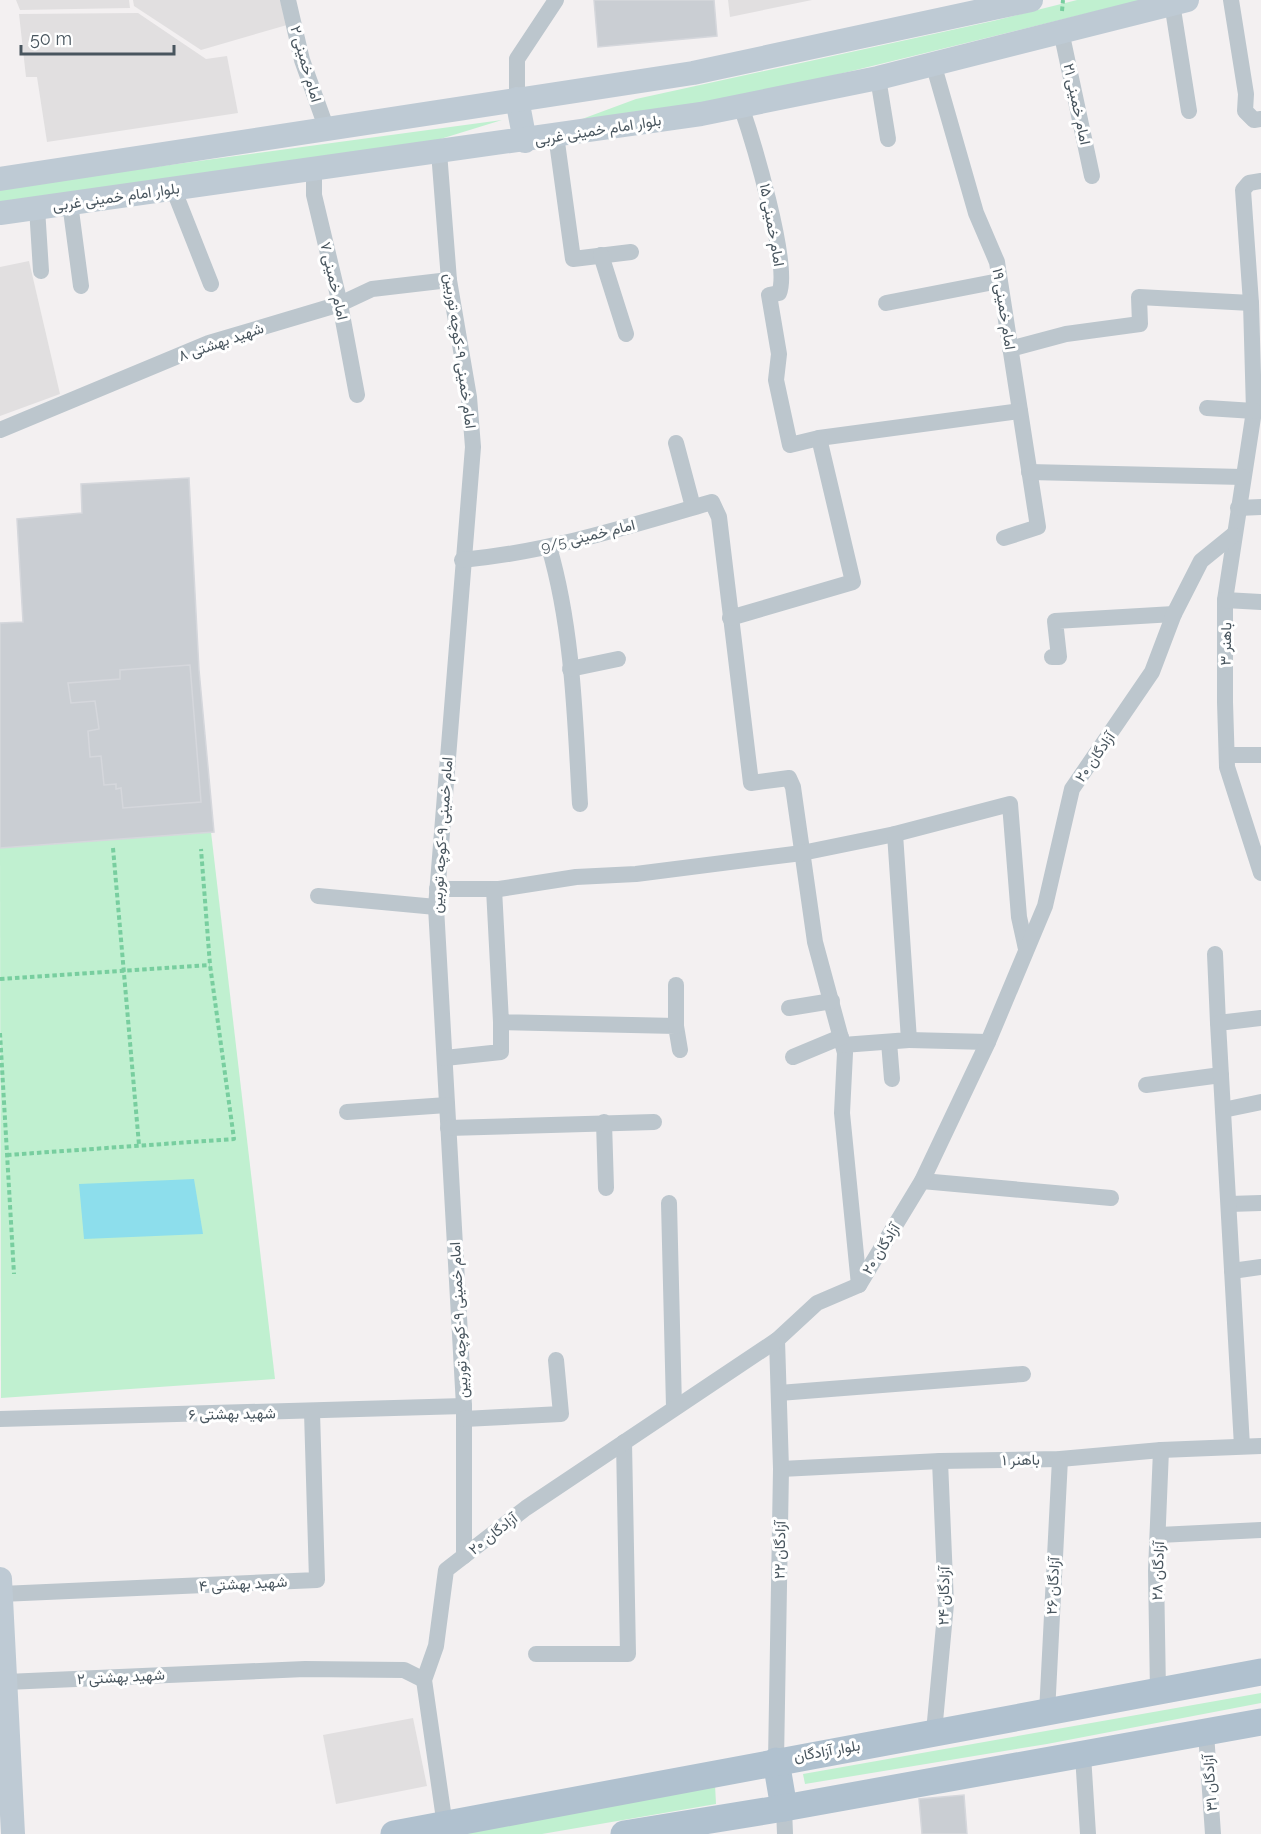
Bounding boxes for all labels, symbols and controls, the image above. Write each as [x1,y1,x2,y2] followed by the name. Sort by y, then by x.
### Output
[21,18,174,56] scale bar
[286,24,326,105] street label: امام خمینی ۲
[30,28,72,49] text: 50 m
[1059,62,1094,147] street label: امام خمینی ۲۱
[533,111,663,150] street label: بلوار امام خمینی غربی
[51,179,181,216] street label: بلوار امام خمینی غربی
[755,182,788,268] street label: امام خمینی ۱۵
[315,240,352,322] street label: امام خمینی ۷
[988,267,1019,351] street label: امام خمینی ۱۹
[439,272,480,430] street label: امام خمینی ۹-کوچه توربین
[176,319,266,366] street label: شهید بهشتی ۸
[539,516,637,557] street label: امام خمینی 9/5
[1217,622,1235,666] street label: باهنر ۳
[1071,727,1120,785] street label: آزادگان ۲۰
[428,756,457,914] street label: امام خمینی ۹-کوچه توربین
[858,1219,904,1278] street label: آزادگان ۲۰
[446,1241,473,1399] street label: امام خمینی ۹-کوچه توربین
[188,1404,276,1425] street label: شهید بهشتی ۶
[1002,1451,1040,1469] street label: باهنر ۱
[465,1508,522,1559] street label: آزادگان ۲۰
[770,1519,790,1579] street label: آزادگان ۲۲
[1148,1540,1168,1601] street label: آزادگان ۲۸
[1042,1555,1064,1615] street label: آزادگان ۲۶
[934,1565,954,1626] street label: آزادگان ۲۴
[198,1573,288,1596] street label: شهید بهشتی ۴
[77,1666,166,1689] street label: شهید بهشتی ۲
[792,1736,862,1766] street label: بلوار آزادگان
[1199,1752,1221,1812] street label: آزادگان ۳۱

